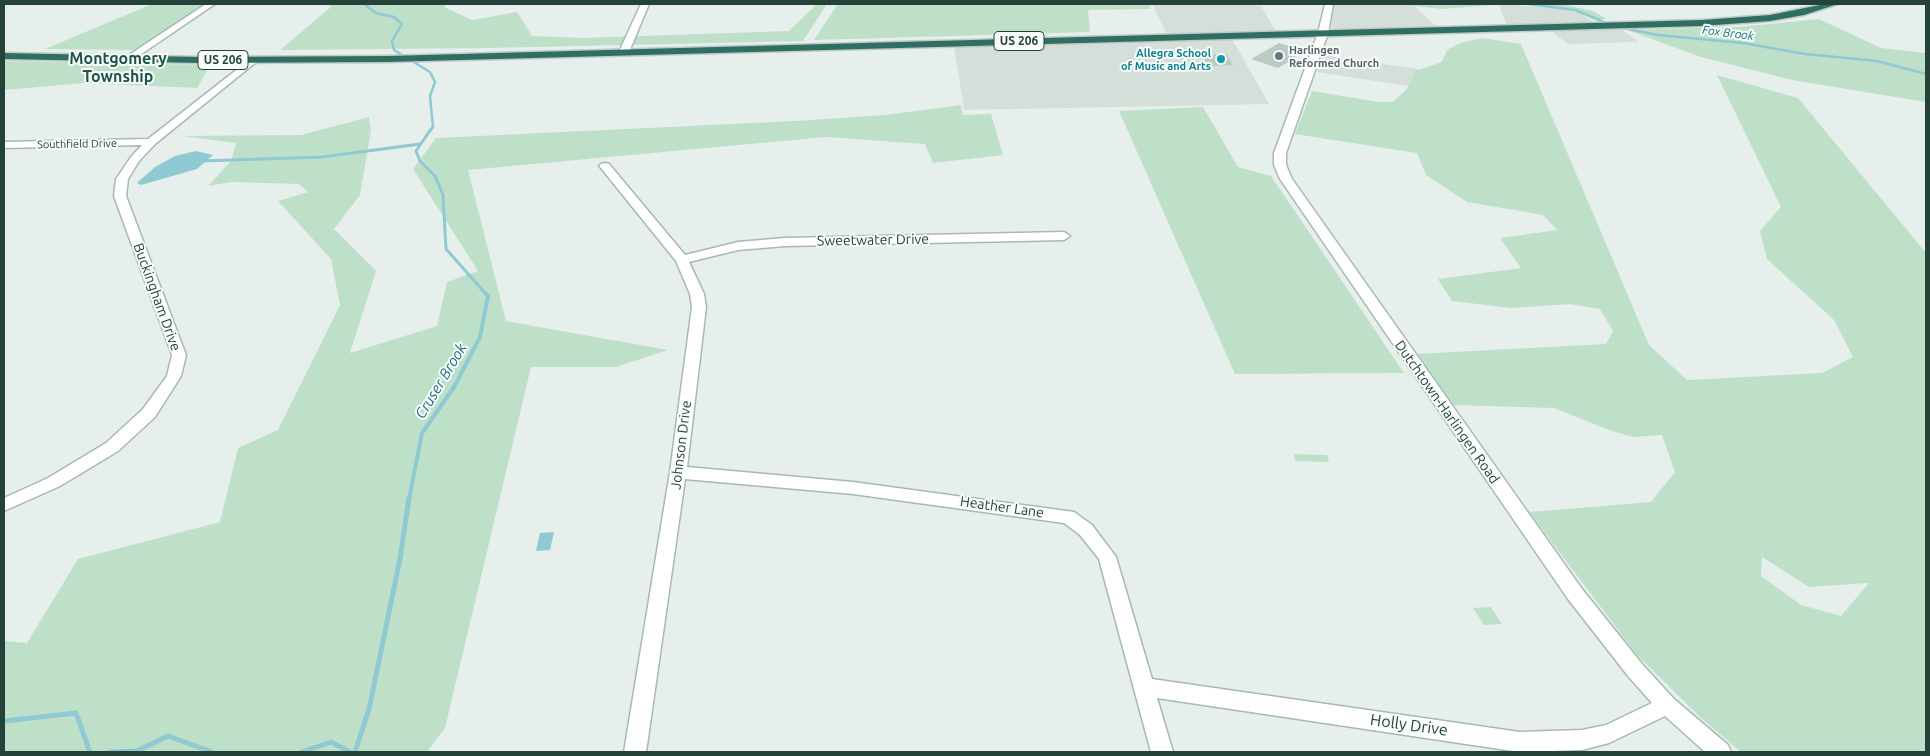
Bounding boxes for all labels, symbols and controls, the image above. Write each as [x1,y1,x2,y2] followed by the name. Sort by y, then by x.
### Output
[1701,23,1755,43] water label: Fox Brook
[994,31,1044,50] road number: US 206
[1289,43,1379,69] place label: Harlingen Reformed Church
[1121,46,1211,72] place label: Allegra School of Music and Arts
[69,49,167,87] district label: Montgomery Township
[198,50,248,70] road number: US 206
[1273,50,1285,62] marker: Harlingen Reformed Church
[1215,53,1227,65] marker: Allegra School of Music and Arts
[37,137,117,151] street label: Southfield Drive
[817,231,929,249] street label: Sweetwater Drive
[130,241,184,353] street label: Buckingham Drive
[1391,337,1503,487] street label: Dutchtown-Harlingen Road
[411,340,471,422] water label: Cruser Brook
[667,399,695,491] street label: Johnson Drive
[959,493,1045,521] street label: Heather Lane
[1369,710,1449,740] street label: Holly Drive

